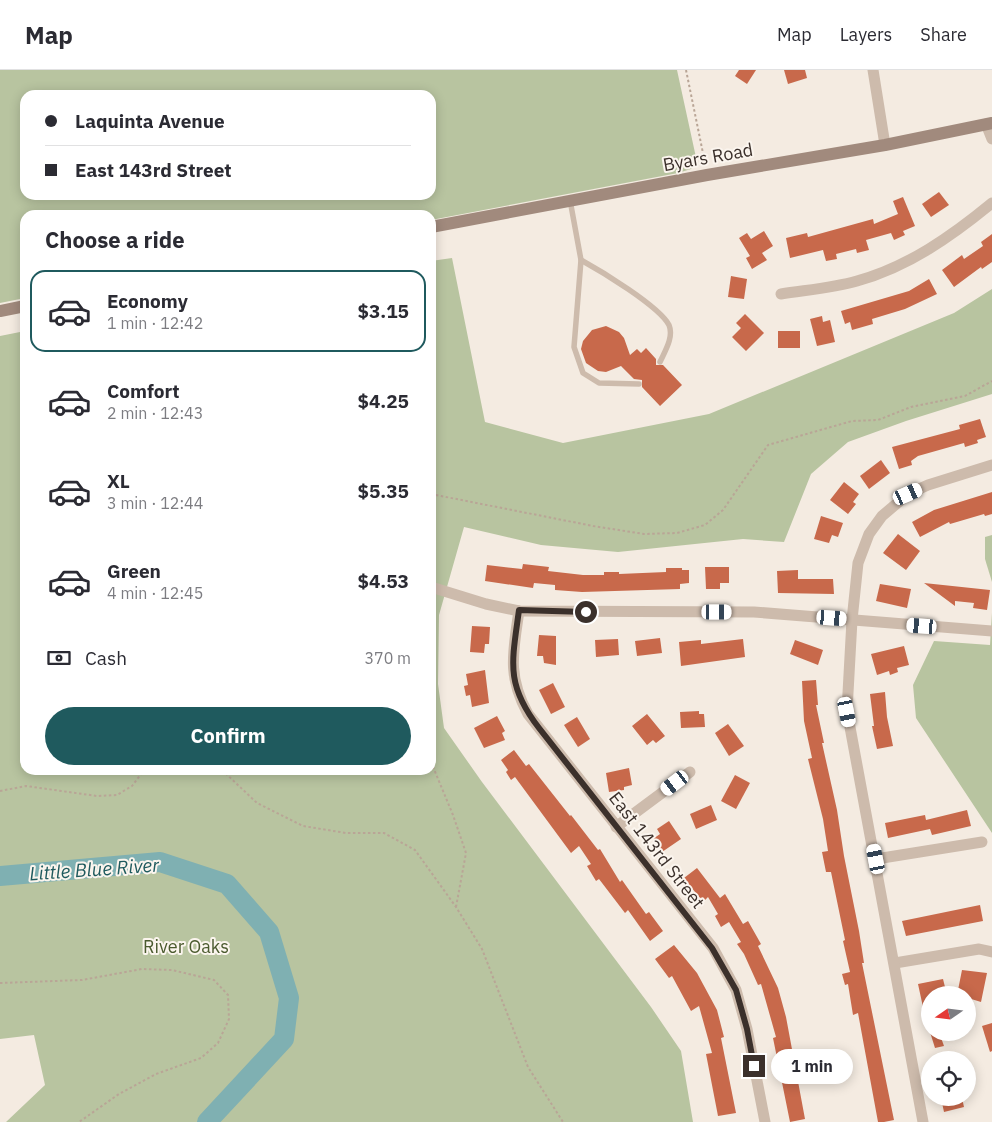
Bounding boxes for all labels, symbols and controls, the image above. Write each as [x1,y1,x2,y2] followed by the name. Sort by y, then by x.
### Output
[25,19,73,51] text: Map
[777,23,812,46] text: Map
[840,23,892,46] text: Layers
[920,23,967,46] text: Share
[75,109,225,133] text: Laquinta Avenue
[661,138,755,176] street label: Byars Road
[75,158,232,182] text: East 143rd Street
[45,225,185,254] text: Choose a ride
[47,289,92,334] icon: car
[107,289,188,313] text: Economy
[357,299,409,323] text: $3.15
[107,313,203,333] text: 1 min · 12:42
[47,379,92,424] icon: car
[107,379,180,403] text: Comfort
[357,389,409,413] text: $4.25
[107,403,203,423] text: 2 min · 12:43
[47,469,92,514] icon: car
[107,469,130,493] text: XL
[357,479,409,503] text: $5.35
[891,481,924,507] car
[107,493,203,513] text: 3 min · 12:44
[47,559,92,604] icon: car
[107,559,161,583] text: Green
[357,569,409,593] text: $4.53
[107,583,203,603] text: 4 min · 12:45
[575,601,597,623] route start
[702,605,732,620] car
[816,609,847,627] car
[906,617,937,635] car
[45,644,73,672] icon: cash
[85,646,127,670] text: Cash
[364,648,411,668] text: 370 m
[836,696,857,728] car
[45,707,411,765] button: Confirm
[658,768,691,798] car
[604,787,710,913] street label: East 143rd Street
[865,843,886,875] car
[28,852,161,886] water label: Little Blue River
[143,935,229,958] park label: River Oaks
[921,986,976,1041] north arrow
[921,986,976,1106] map controls
[772,1048,854,1084] callout: 1 min
[921,1051,976,1106] button: locate
[743,1055,765,1077] route end
[791,1056,833,1076] text: 1 min

